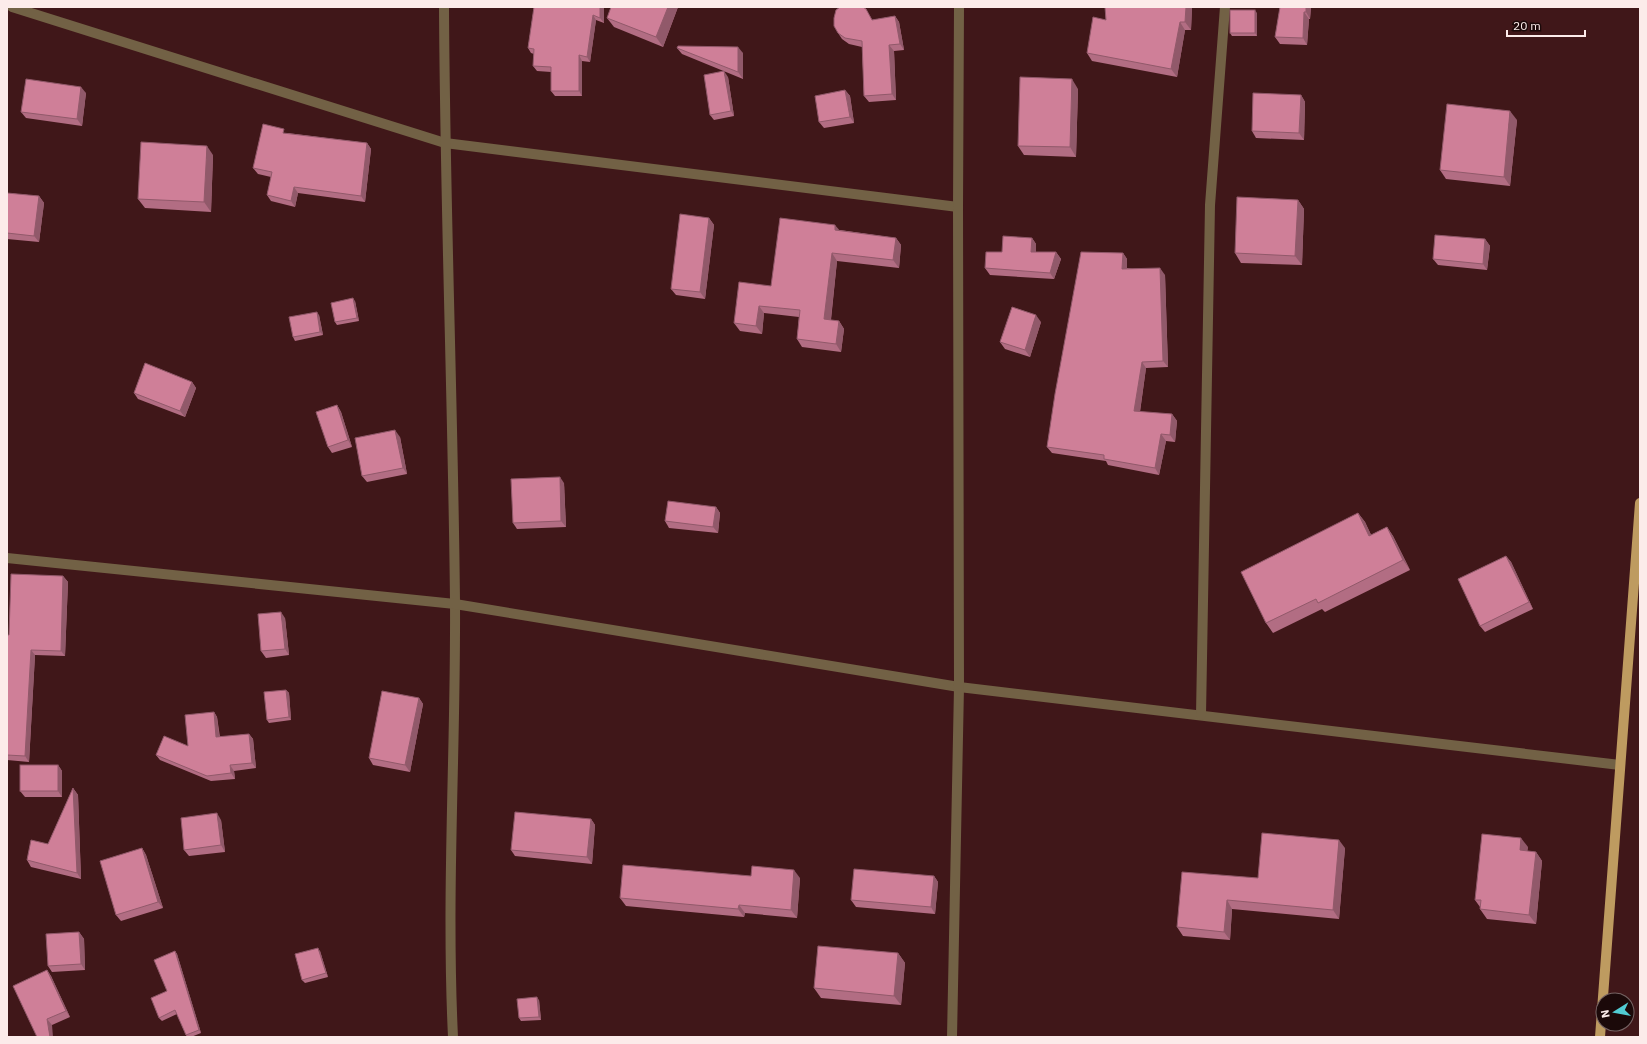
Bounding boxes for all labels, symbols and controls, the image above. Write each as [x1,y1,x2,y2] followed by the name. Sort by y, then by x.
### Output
[1507,12,1585,38] scale bar
[1513,18,1541,33] text: 20 m
[1595,992,1635,1032] north arrow
[1598,1009,1613,1019] text: N

